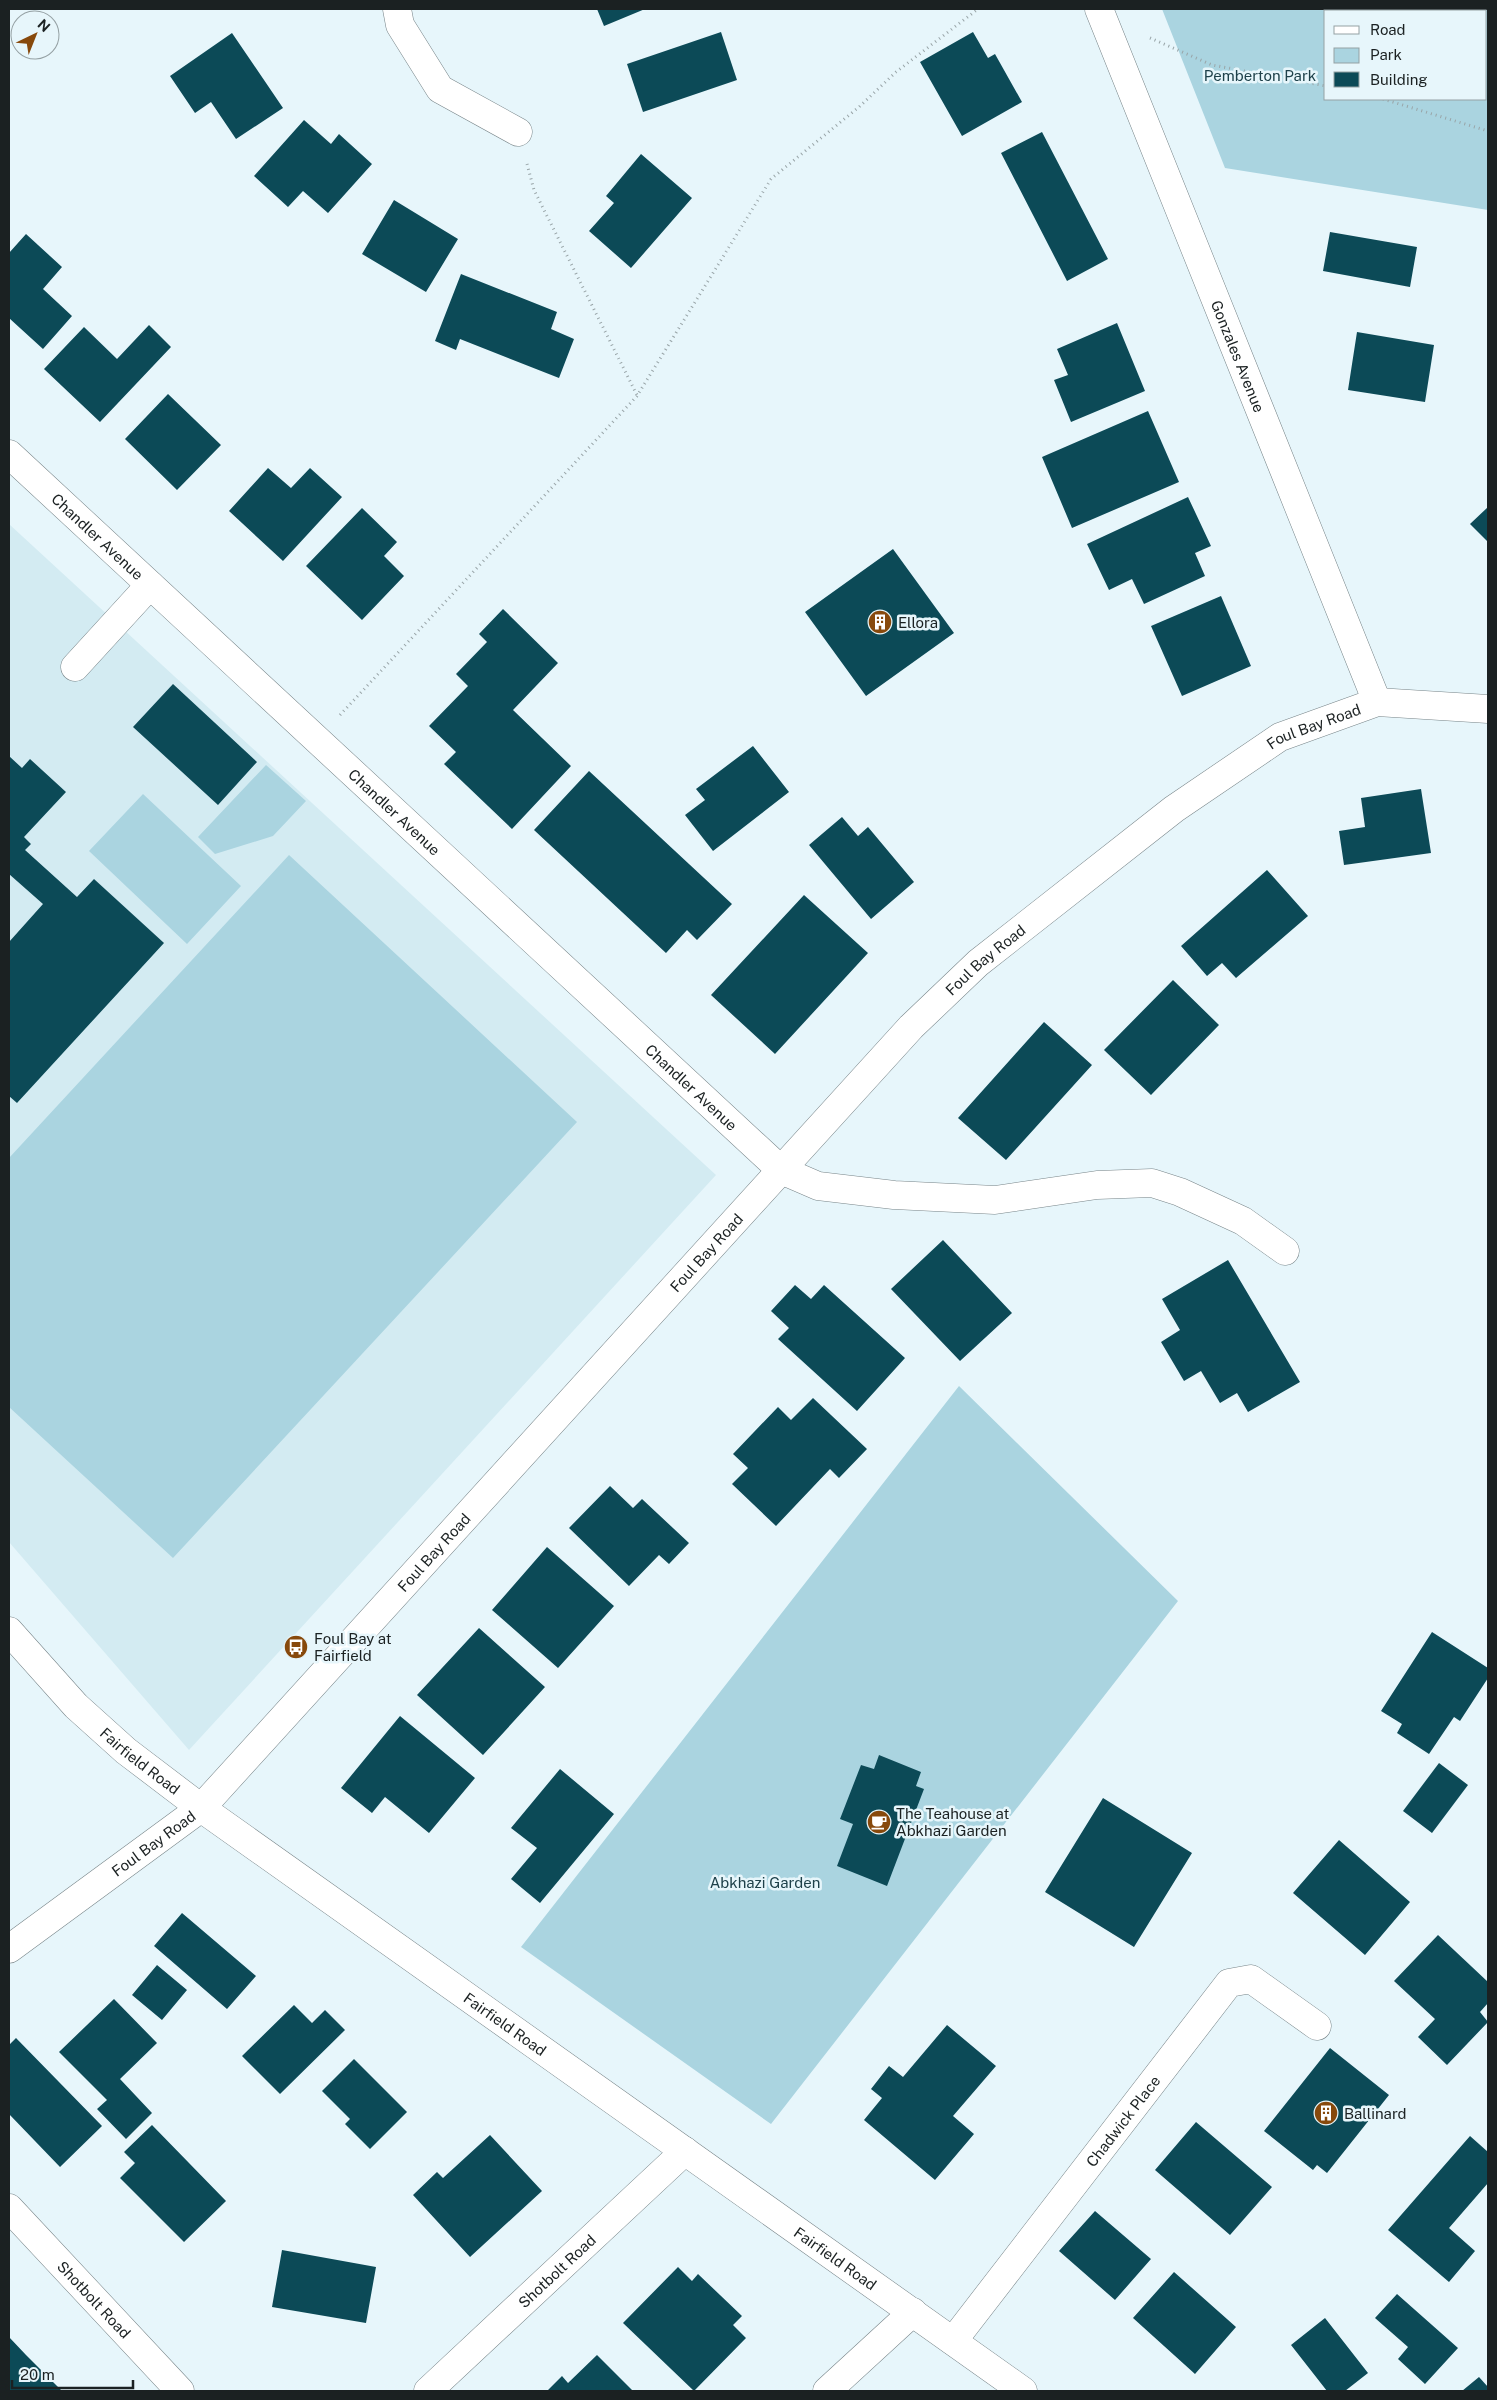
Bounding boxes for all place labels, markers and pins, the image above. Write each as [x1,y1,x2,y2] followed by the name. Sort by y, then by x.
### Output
[867,609,893,635] building icon: Ellora
[898,614,938,631] place label: Ellora
[314,1630,392,1664] place label: Foul Bay at Fairfield
[283,1634,309,1660] bus stop icon: Foul Bay at Fairfield
[896,1805,1010,1839] place label: The Teahouse at Abkhazi Garden
[866,1809,892,1835] cafe icon: The Teahouse at Abkhazi Garden
[1313,2100,1339,2126] building icon: Ballinard
[1344,2105,1407,2122] place label: Ballinard

